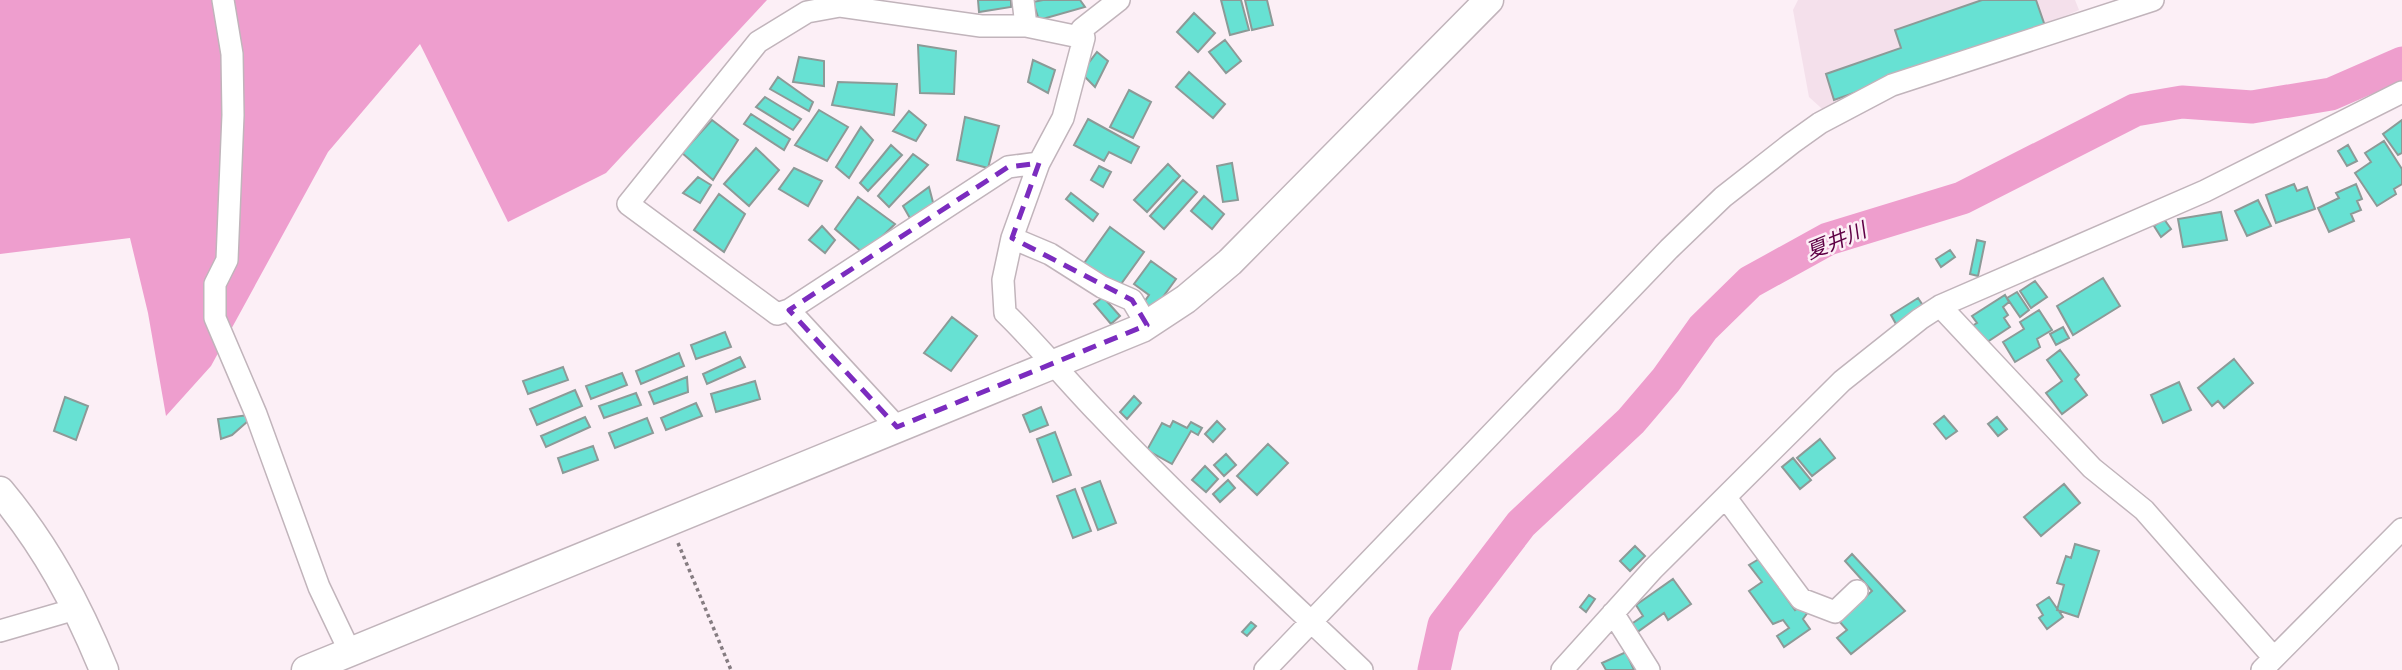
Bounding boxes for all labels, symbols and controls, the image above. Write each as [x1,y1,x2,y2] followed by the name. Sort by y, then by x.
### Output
[1802,215,1872,264] water label: 夏井川

